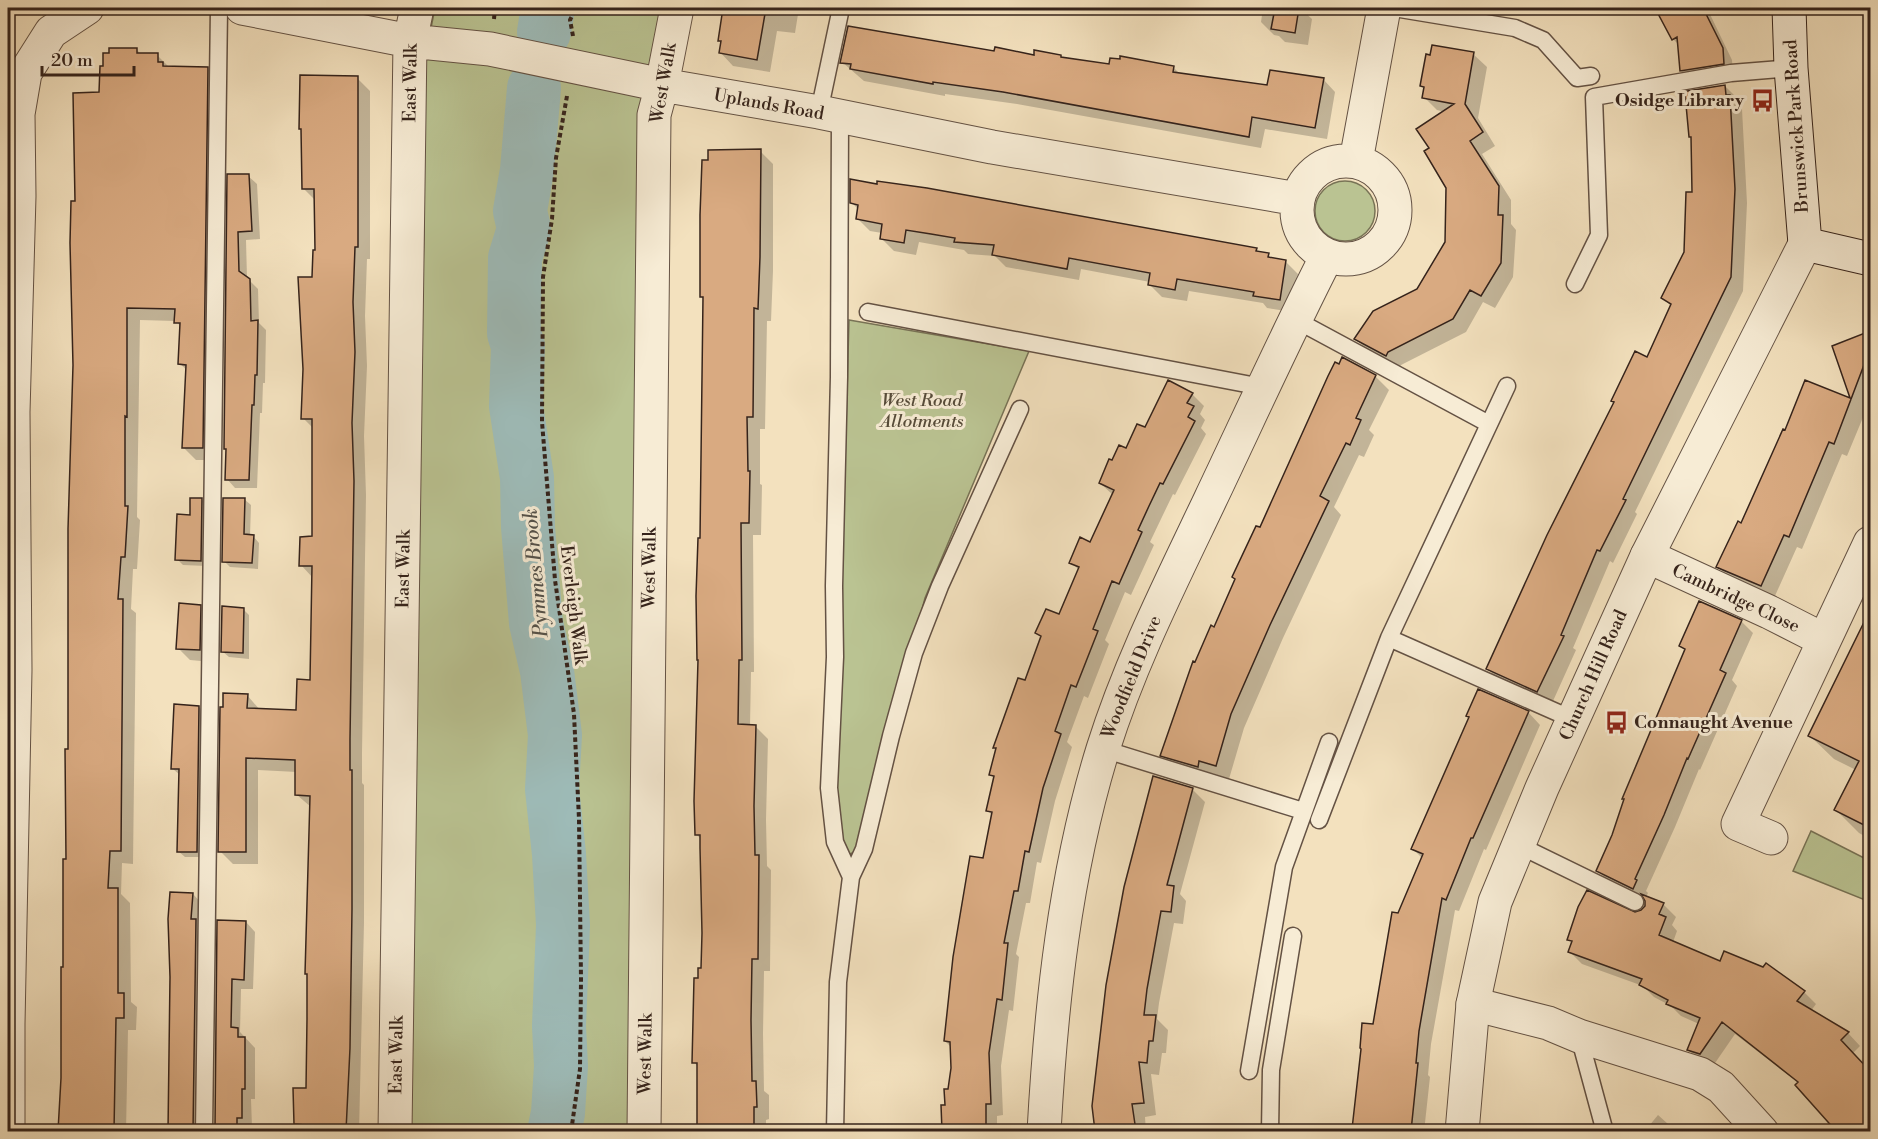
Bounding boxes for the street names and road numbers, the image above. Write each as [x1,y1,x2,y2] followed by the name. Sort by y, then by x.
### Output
[1779,38,1814,214] street label: Brunswick Park Road
[645,39,682,126] street label: West Walk
[398,42,423,123] street label: East Walk
[712,83,827,126] street label: Uplands Road
[637,526,662,610] street label: West Walk
[391,528,416,609] street label: East Walk
[555,544,592,668] street label: Everleigh Walk
[1668,559,1803,638] street label: Cambridge Close
[1554,606,1633,744] street label: Church Hill Road
[1096,612,1167,743] street label: Woodfield Drive
[633,1012,658,1096] street label: West Walk
[384,1014,409,1095] street label: East Walk

